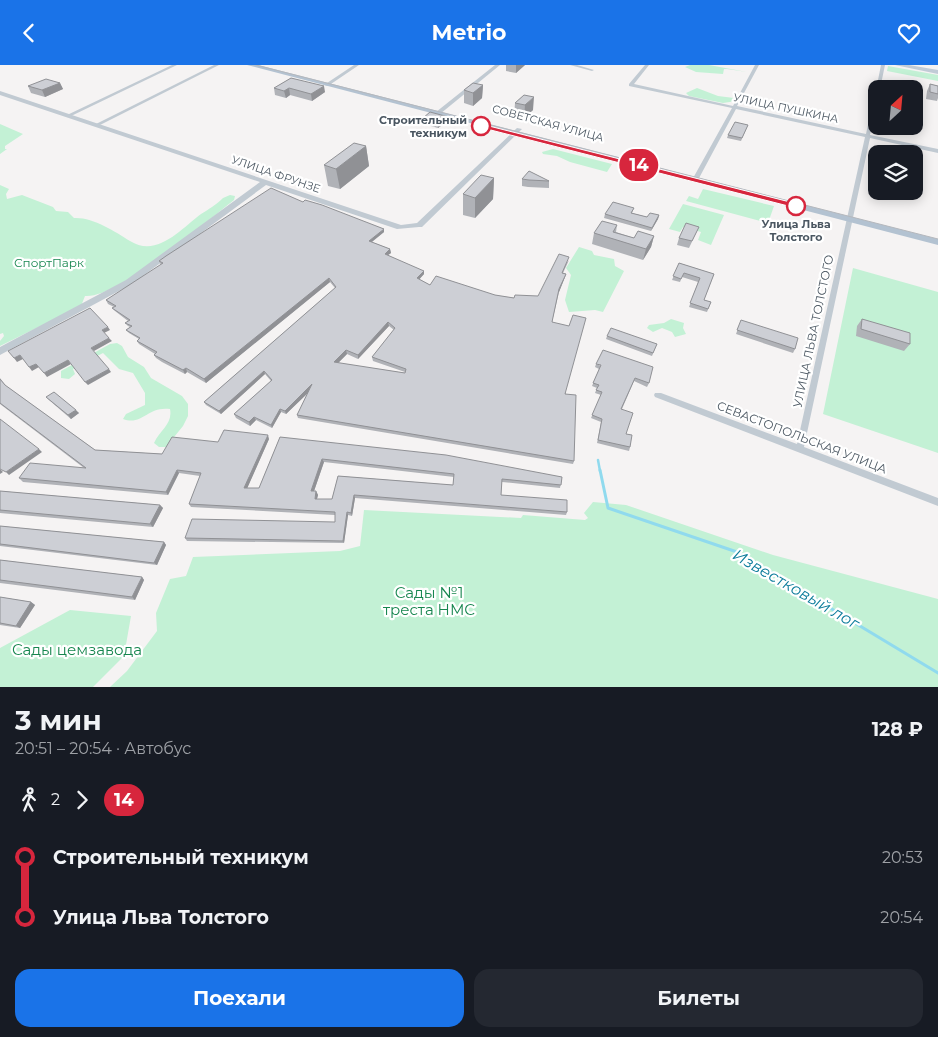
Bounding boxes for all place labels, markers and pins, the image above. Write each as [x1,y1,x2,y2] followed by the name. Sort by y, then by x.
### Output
[379,113,467,140] place label: Строительный техникум
[471,116,491,136] marker: Строительный техникум
[786,196,806,216] marker: Улица Льва Толстого
[761,217,831,244] place label: Улица Льва Толстого

